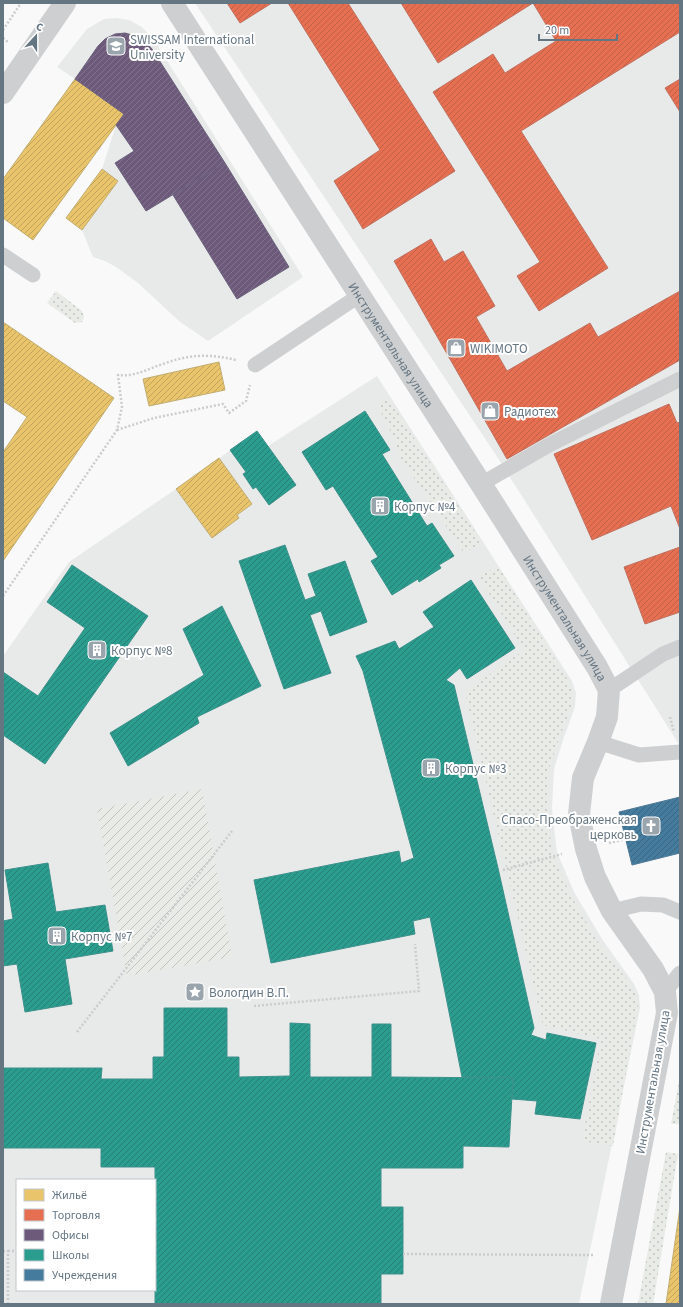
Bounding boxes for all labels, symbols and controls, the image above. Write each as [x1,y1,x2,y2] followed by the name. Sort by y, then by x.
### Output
[16,16,56,56] north arrow
[539,16,617,42] scale bar
[34,19,46,35] text: С
[545,22,569,39] text: 20 m
[130,31,254,64] place label: SWISSAM International University
[105,35,127,57] school or university icon: SWISSAM International University
[344,279,438,411] street label: Инструментальная улица
[445,337,467,359] shop icon: WIKIMOTO
[470,340,528,358] place label: WIKIMOTO
[479,400,501,422] shop icon: Радиотех
[504,403,557,421] place label: Радиотех
[369,495,391,517] building icon: Корпус №4
[394,498,456,516] place label: Корпус №4
[518,552,611,685] street label: Инструментальная улица
[86,639,108,661] building icon: Корпус №8
[111,642,173,660] place label: Корпус №8
[420,757,442,779] building icon: Корпус №3
[445,760,507,778] place label: Корпус №3
[501,811,637,844] place label: Спасо-Преображенская церковь
[640,815,662,837] church icon: Спасо-Преображенская церковь
[46,925,68,947] building icon: Корпус №7
[71,928,133,946] place label: Корпус №7
[184,981,206,1003] place icon: Вологдин В.П.
[209,984,289,1002] place label: Вологдин В.П.
[631,1009,674,1155] street label: Инструментальная улица
[16,1179,156,1291] legend
[52,1187,87,1204] text: Жильё
[52,1207,100,1224] text: Торговля
[52,1227,89,1244] text: Офисы
[52,1247,89,1264] text: Школы
[52,1267,117,1284] text: Учреждения

